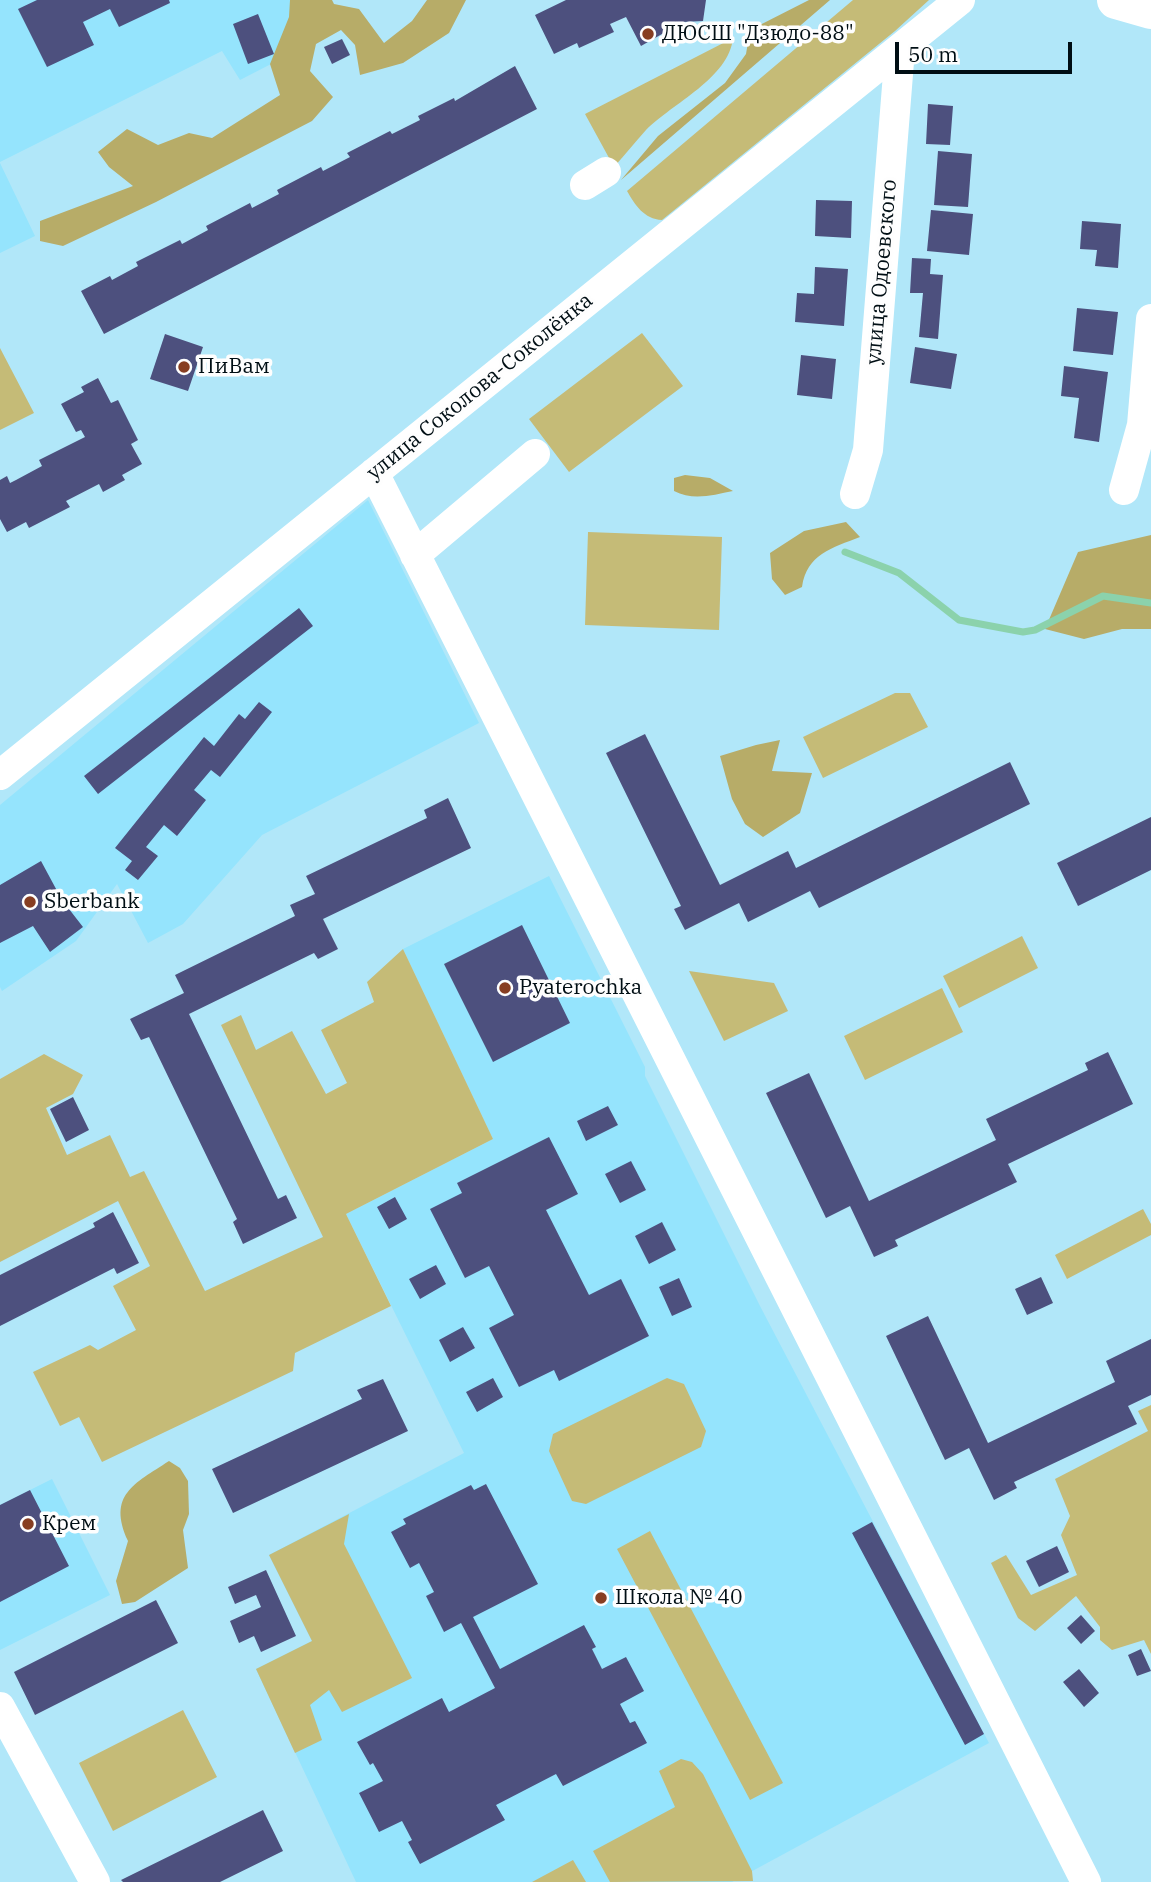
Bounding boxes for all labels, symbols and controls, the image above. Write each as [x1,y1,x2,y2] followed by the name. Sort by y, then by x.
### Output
[662,21,854,47] place label: ДЮСШ "Дзюдо-88"
[640,26,656,42] marker: ДЮСШ "Дзюдо-88"
[899,28,1076,72] scale bar
[908,40,958,68] text: 50 m
[861,178,903,366] street label: улица Одоевского
[362,288,598,486] street label: улица Соколова-Соколёнка
[198,354,270,380] place label: ПиВам
[176,359,192,375] marker: ПиВам
[44,889,140,915] place label: Sberbank
[22,894,38,910] marker: Sberbank
[519,975,642,1001] place label: Pyaterochka
[497,980,513,996] marker: Pyaterochka
[42,1511,96,1537] place label: Крем
[20,1516,36,1532] marker: Крем
[615,1585,743,1611] place label: Школа № 40
[593,1590,609,1606] marker: Школа № 40

